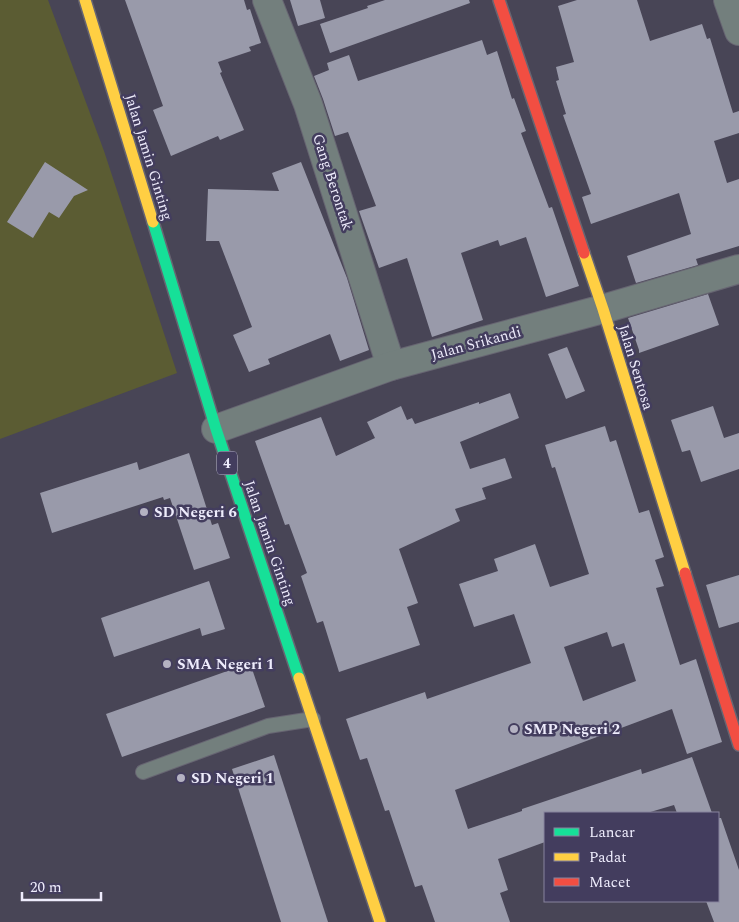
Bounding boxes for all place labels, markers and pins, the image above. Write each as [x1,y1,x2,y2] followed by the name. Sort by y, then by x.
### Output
[154,501,237,524] place label: SD Negeri 6
[138,506,150,518] marker: SD Negeri 6
[177,653,275,676] place label: SMA Negeri 1
[161,658,173,670] marker: SMA Negeri 1
[524,718,620,741] place label: SMP Negeri 2
[508,723,520,735] marker: SMP Negeri 2
[191,767,274,790] place label: SD Negeri 1
[175,772,187,784] marker: SD Negeri 1

